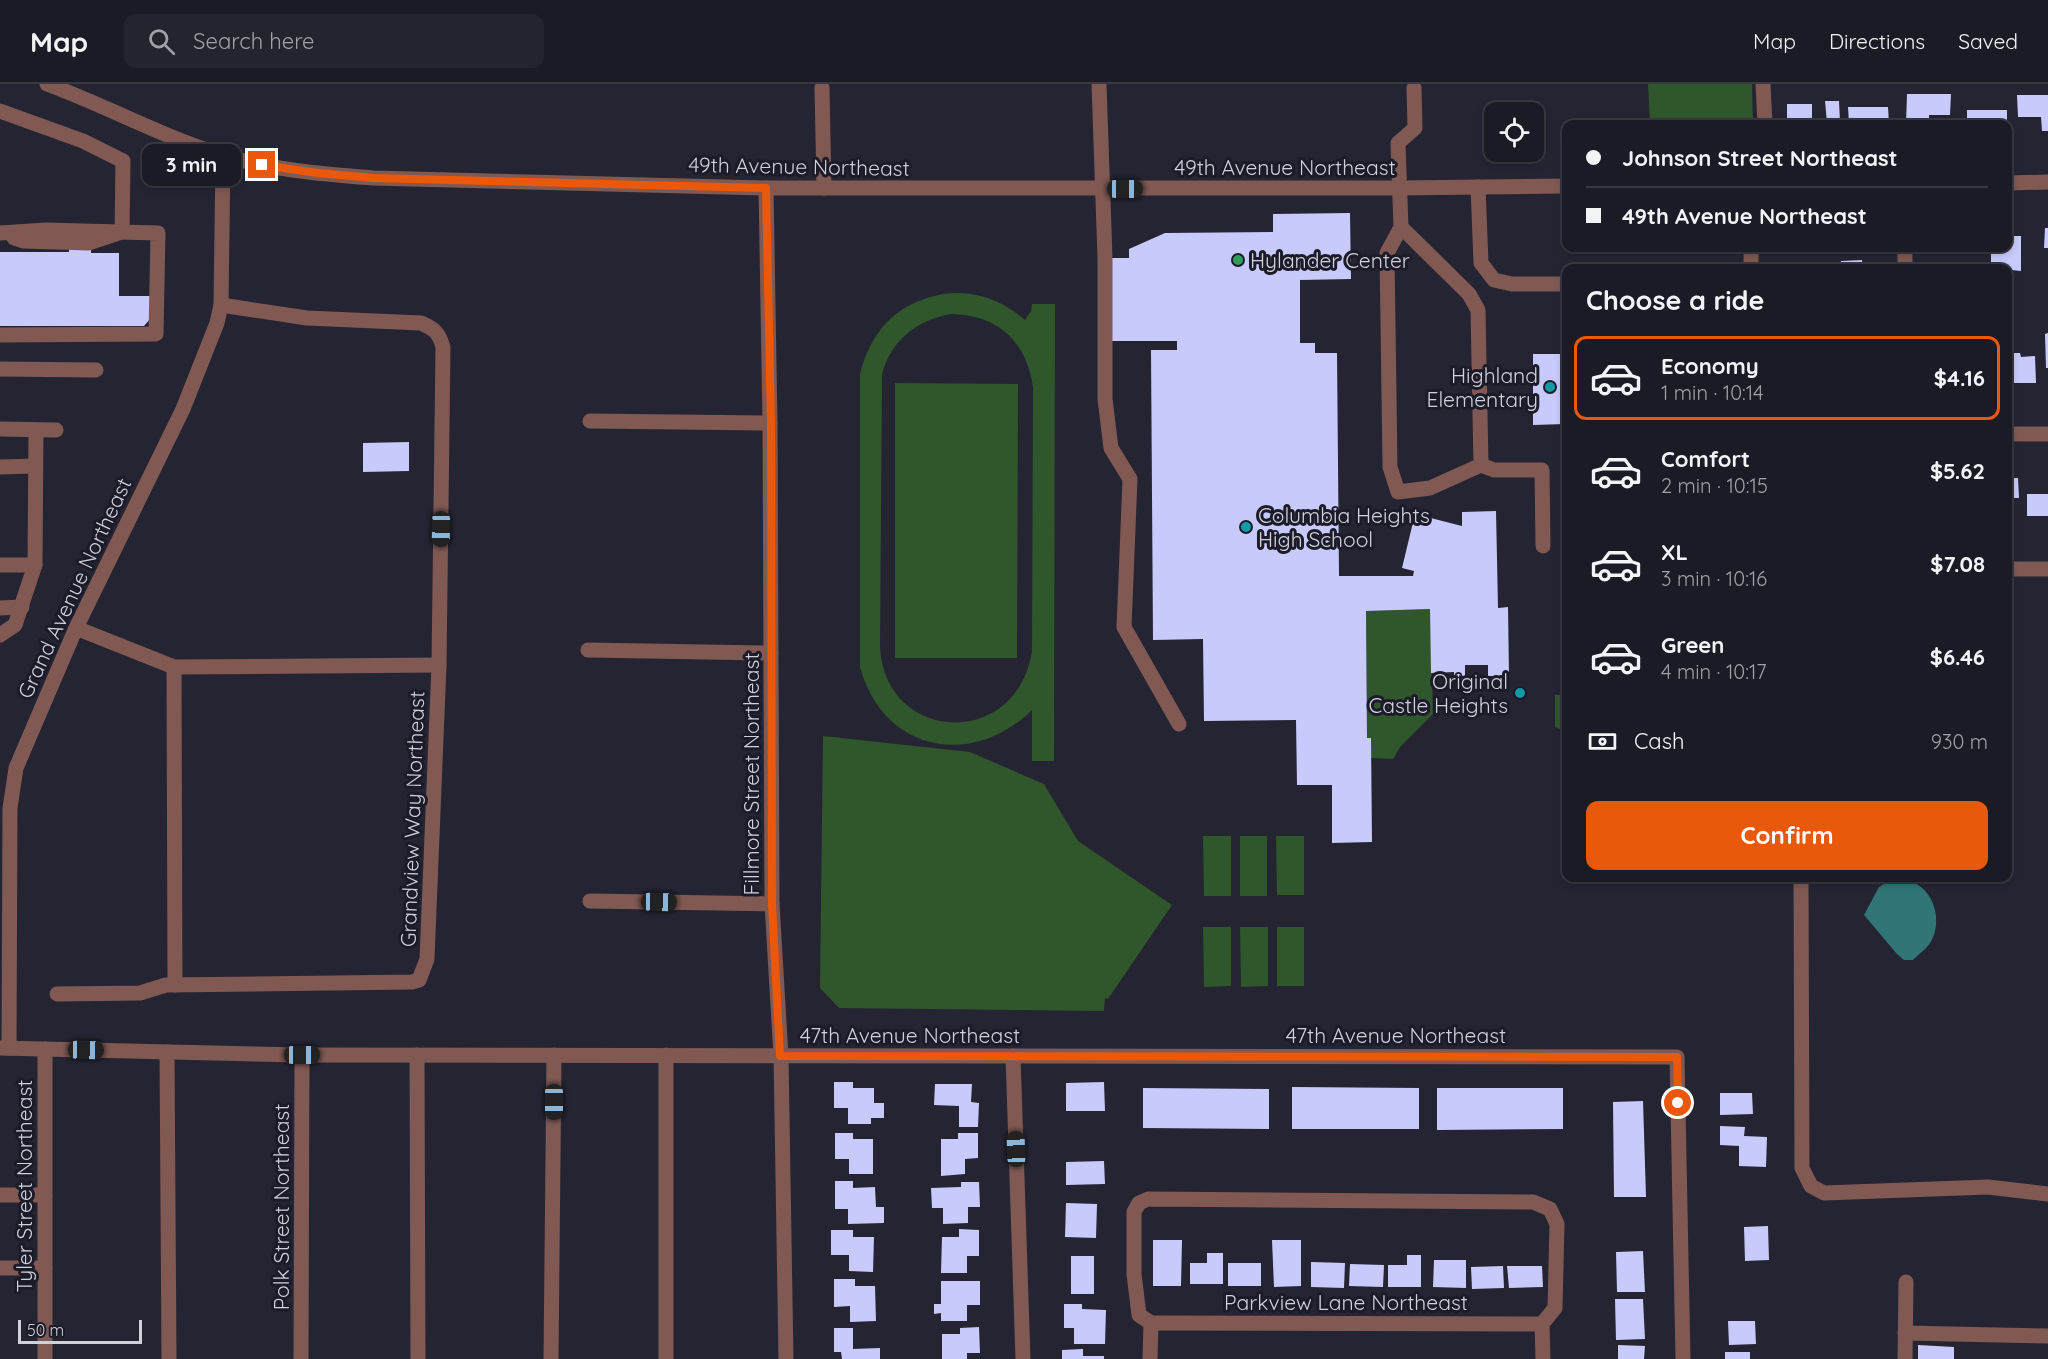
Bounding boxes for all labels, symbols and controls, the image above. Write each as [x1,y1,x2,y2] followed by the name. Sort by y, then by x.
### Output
[124,14,544,68] search box
[30,24,88,59] text: Map
[145,25,178,58] icon: search
[193,27,315,55] text: Search here
[1753,28,1796,54] text: Map
[1829,28,1925,54] text: Directions
[1958,28,2018,54] text: Saved
[1484,102,1544,162] map controls
[1484,102,1544,162] button: locate
[142,144,241,186] callout: 3 min
[1622,144,1898,172] text: Johnson Street Northeast
[248,151,275,178] route end
[688,151,910,181] street label: 49th Avenue Northeast
[166,152,217,177] text: 3 min
[1174,154,1396,180] street label: 49th Avenue Northeast
[1107,180,1143,198] car
[1622,202,1867,230] text: 49th Avenue Northeast
[1250,247,1410,273] place label: Hylander Center
[1231,253,1245,267] marker: Hylander Center
[1586,283,1764,317] text: Choose a ride
[1589,351,1643,405] icon: car
[1661,352,1759,380] text: Economy
[1427,362,1538,412] place label: Highland Elementary
[1934,364,1985,392] text: $4.16
[1543,380,1557,394] marker: Highland Elementary
[1661,380,1763,405] text: 1 min · 10:14
[1589,444,1643,498] icon: car
[1661,445,1750,473] text: Comfort
[1930,457,1985,485] text: $5.62
[1661,473,1768,498] text: 2 min · 10:15
[11,474,137,702] street label: Grand Avenue Northeast
[1258,502,1430,552] place label: Columbia Heights High School
[432,511,450,547] car
[1239,520,1253,534] marker: Columbia Heights High School
[1589,537,1643,591] icon: car
[1661,538,1688,566] text: XL
[1930,550,1985,578] text: $7.08
[1661,566,1767,591] text: 3 min · 10:16
[1589,630,1643,684] icon: car
[1661,631,1724,659] text: Green
[1930,643,1985,671] text: $6.46
[738,653,764,895] street label: Fillmore Street Northeast
[1661,659,1767,684] text: 4 min · 10:17
[1368,668,1508,718] place label: Original Castle Heights
[1513,686,1527,700] marker: Original Castle Heights
[395,690,429,948] street label: Grandview Way Northeast
[1586,725,1619,758] icon: cash
[1634,727,1685,755] text: Cash
[1931,729,1988,754] text: 930 m
[1586,801,1988,870] button: Confirm
[641,893,677,911] car
[800,1022,1020,1048] street label: 47th Avenue Northeast
[1286,1022,1506,1048] street label: 47th Avenue Northeast
[68,1041,104,1059] car
[284,1046,320,1064] car
[11,1080,37,1292] street label: Tyler Street Northeast
[545,1084,563,1120] car
[1664,1089,1691,1116] route start
[268,1104,294,1310] street label: Polk Street Northeast
[1006,1131,1026,1167] car
[1224,1289,1468,1315] street label: Parkview Lane Northeast
[18,1317,142,1344] scale bar
[27,1320,64,1340] text: 50 m

